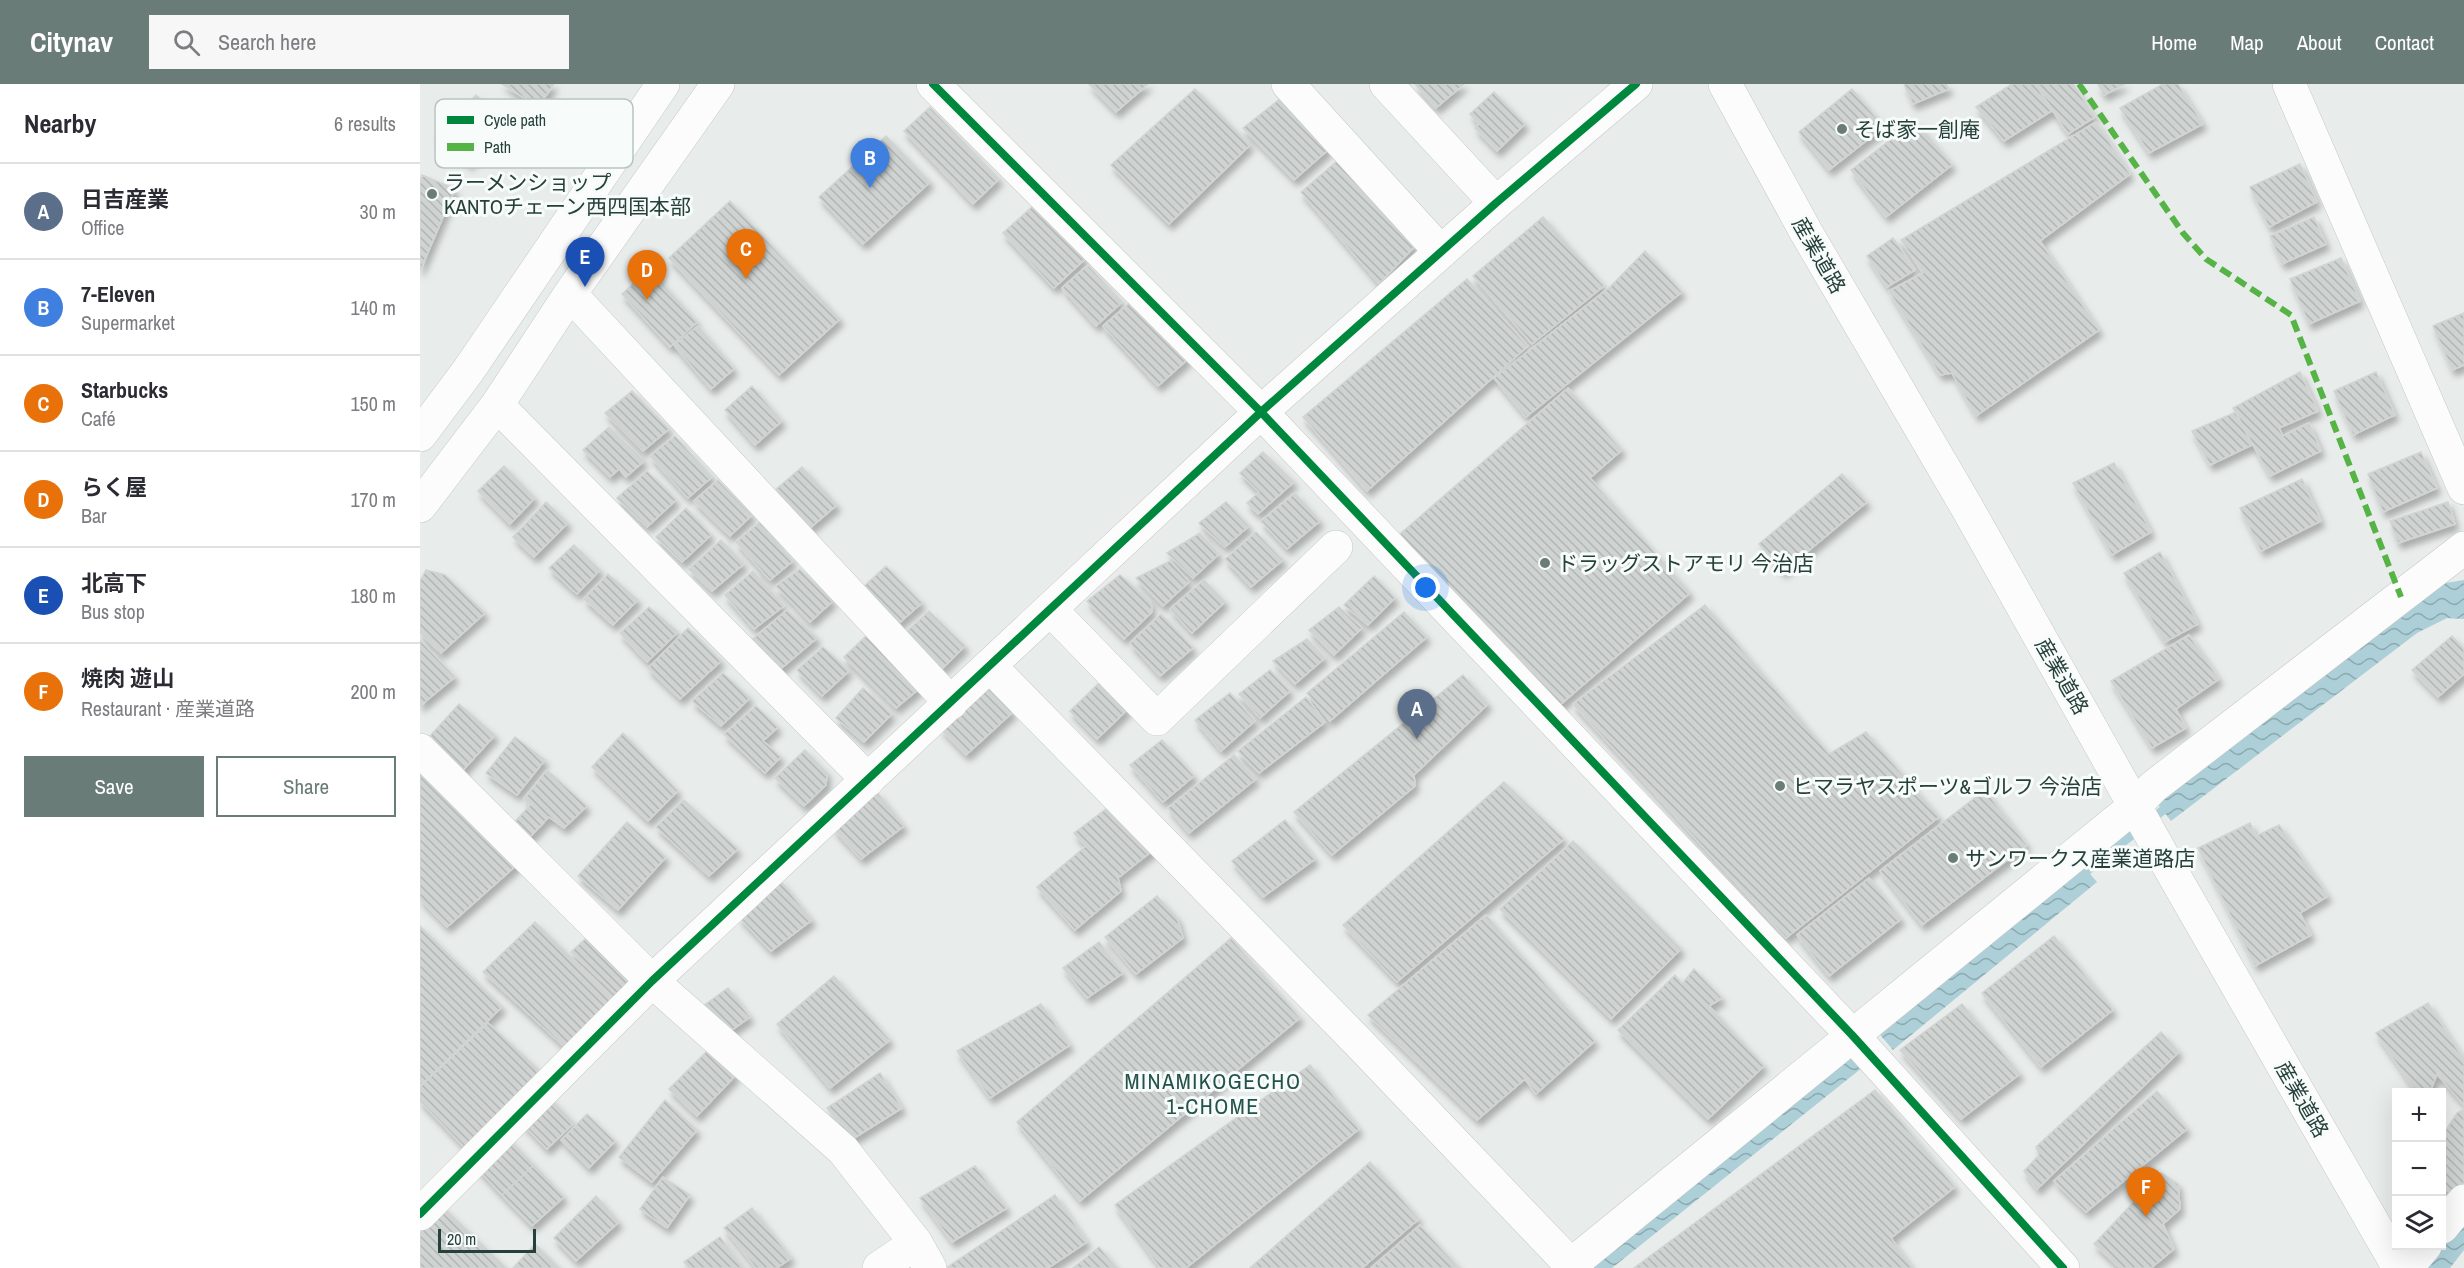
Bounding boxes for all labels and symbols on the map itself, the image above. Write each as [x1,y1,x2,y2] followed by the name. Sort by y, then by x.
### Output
[435,99,633,168] legend
[484,109,546,131] text: Cycle path
[1854,115,1980,144] place label: そば家一創庵
[1835,122,1849,136] marker: そば家一創庵
[484,136,511,158] text: Path
[850,138,890,188] pin: B
[444,168,691,221] place label: ラーメンショップ KANTOチェーン西四国本部
[425,187,439,201] marker: ラーメンショップ KANTOチェーン西四国本部
[1785,211,1853,299] street label: 産業道路
[726,230,766,279] pin: C
[566,238,604,287] pin: E
[628,250,666,300] pin: D
[1557,549,1814,578] place label: ドラッグストアモリ 今治店
[1538,556,1552,570] marker: ドラッグストアモリ 今治店
[1411,573,1440,602] your location
[2028,632,2096,720] street label: 産業道路
[1398,690,1436,739] pin: A
[1792,772,2102,801] place label: ヒマラヤスポーツ&ゴルフ 今治店
[1773,779,1787,793] marker: ヒマラヤスポーツ&ゴルフ 今治店
[1965,844,2195,873] place label: サンワークス産業道路店
[1946,851,1960,865] marker: サンワークス産業道路店
[2268,1055,2336,1143] street label: 産業道路
[1125,1066,1301,1121] district label: MINAMIKOGECHO 1-CHOME
[2126,1168,2166,1217] pin: F
[438,1226,536,1254] scale bar

